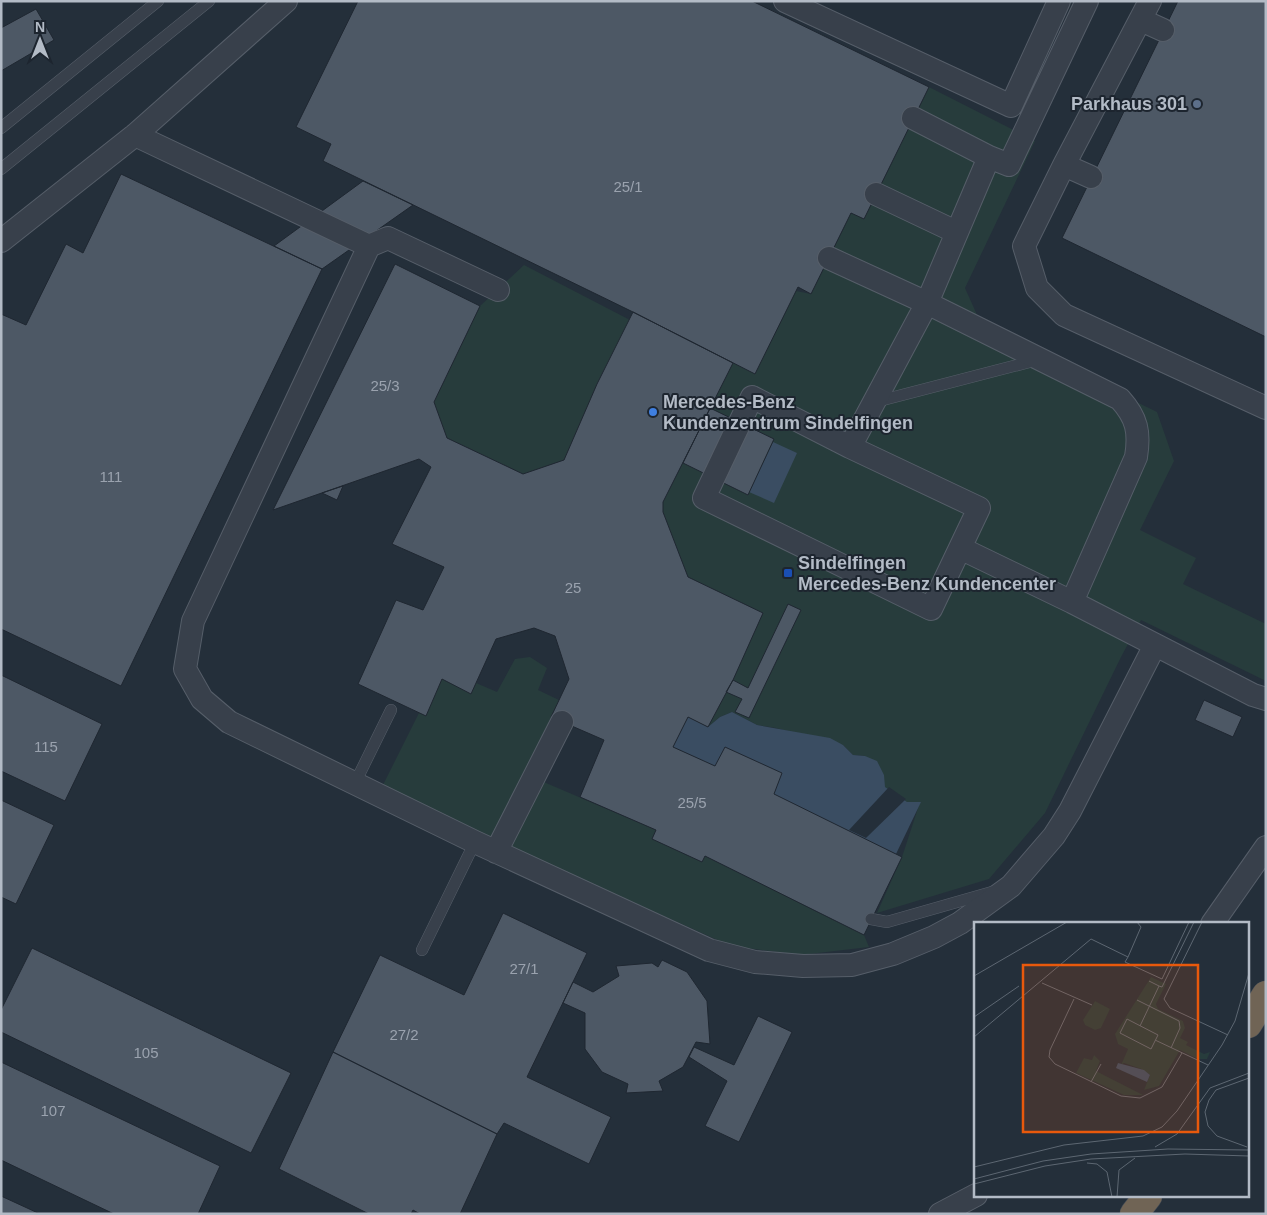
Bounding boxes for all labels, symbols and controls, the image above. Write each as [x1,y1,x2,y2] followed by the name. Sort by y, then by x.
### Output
[15,15,65,65] north arrow
[35,19,45,35] text: N
[1071,94,1187,114] place label: Parkhaus 301
[1191,98,1203,110] marker: Parkhaus 301
[613,178,643,195] house number: 25/1
[370,377,400,394] house number: 25/3
[663,392,913,433] place label: Mercedes-Benz Kundenzentrum Sindelfingen
[647,406,659,418] marker: Mercedes-Benz Kundenzentrum Sindelfingen
[100,468,122,485] house number: 111
[798,553,1056,594] place label: Sindelfingen Mercedes-Benz Kundencenter
[782,567,794,579] marker: Sindelfingen Mercedes-Benz Kundencenter
[565,579,581,596] house number: 25
[34,738,58,755] house number: 115
[677,794,707,811] house number: 25/5
[974,922,1250,1198] inset map
[509,960,539,977] house number: 27/1
[389,1026,419,1043] house number: 27/2
[133,1044,159,1061] house number: 105
[40,1102,66,1119] house number: 107

